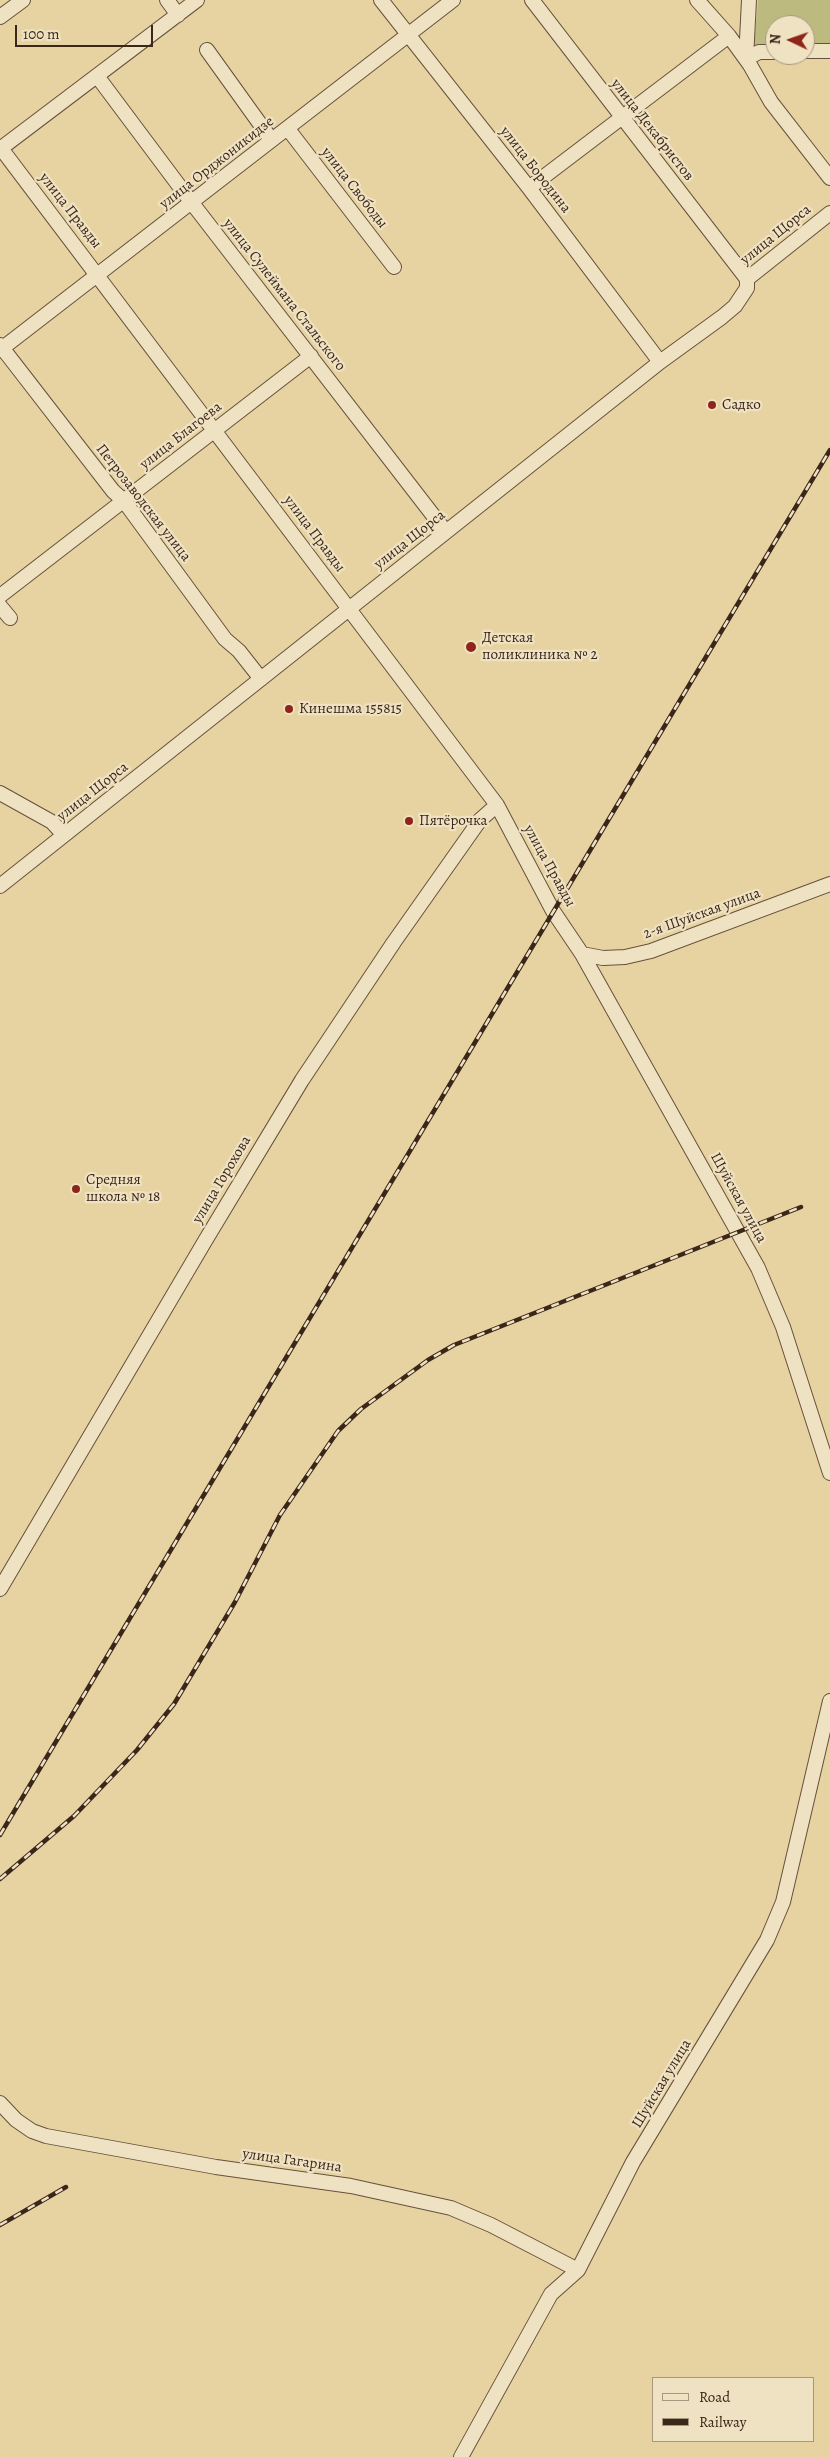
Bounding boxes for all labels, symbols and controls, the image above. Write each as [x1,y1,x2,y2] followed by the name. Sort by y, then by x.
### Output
[18,15,155,47] scale bar
[765,15,815,65] north arrow
[23,24,60,44] text: 100 m
[766,34,785,45] text: N
[607,75,697,185] street label: улица Декабристов
[156,113,278,213] street label: улица Орджоникидзе
[496,123,574,217] street label: улица Бородина
[317,144,391,232] street label: улица Свободы
[35,170,105,252] street label: улица Правды
[737,201,815,269] street label: улица Щорса
[219,215,349,375] street label: улица Сулеймана Стальского
[722,396,761,414] place label: Садко
[136,398,226,474] street label: улица Благоева
[706,399,718,411] marker: Садко
[92,441,194,565] street label: Петрозаводская улица
[279,492,349,576] street label: улица Правды
[371,507,449,573] street label: улица Щорса
[482,629,598,664] place label: Детская поликлиника № 2
[464,640,478,654] marker: Детская поликлиника № 2
[299,700,402,718] place label: Кинешма 155815
[283,703,295,715] marker: Кинешма 155815
[54,759,132,825] street label: улица Щорса
[419,812,487,830] place label: Пятёрочка
[403,815,415,827] marker: Пятёрочка
[519,822,579,910] street label: улица Правды
[641,884,763,944] street label: 2-я Шуйская улица
[189,1133,255,1227] street label: улица Горохова
[706,1150,770,1246] street label: Шуйская улица
[86,1171,160,1206] place label: Средняя школа № 18
[70,1183,82,1195] marker: Средняя школа № 18
[628,2036,696,2132] street label: Шуйская улица
[241,2145,343,2177] street label: улица Гагарина
[652,2377,815,2442] legend
[699,2387,730,2407] text: Road
[699,2412,746,2432] text: Railway

